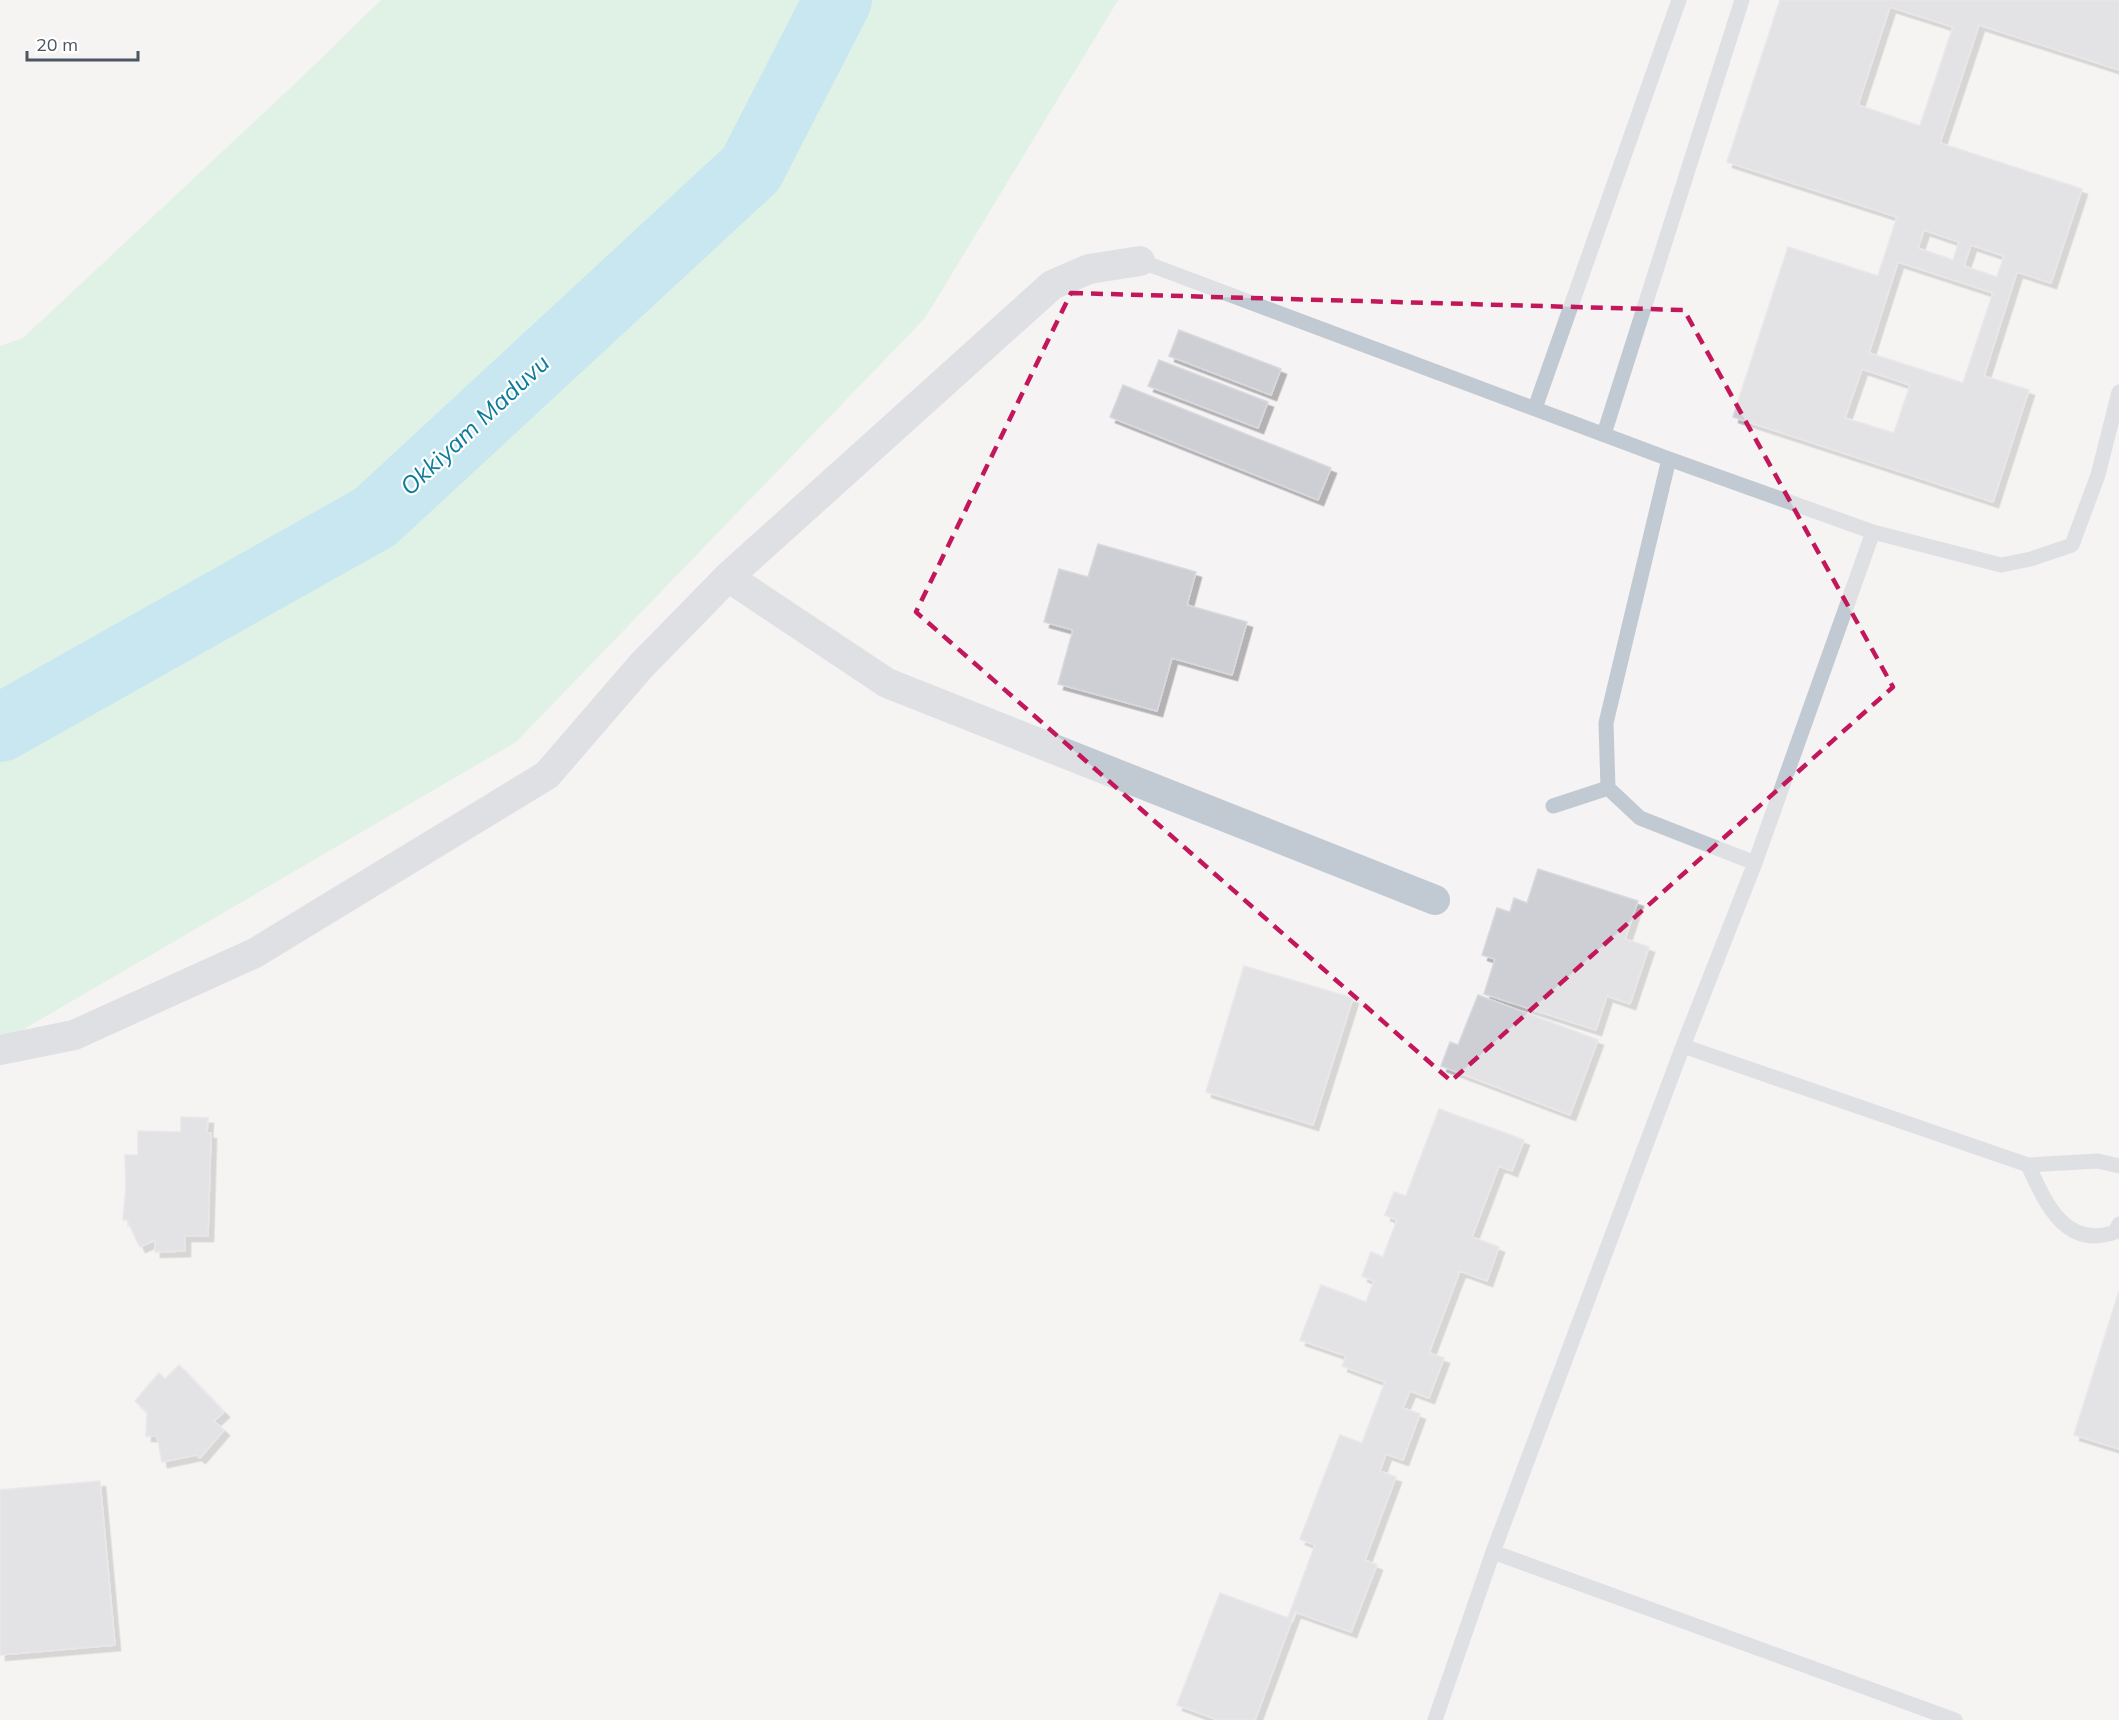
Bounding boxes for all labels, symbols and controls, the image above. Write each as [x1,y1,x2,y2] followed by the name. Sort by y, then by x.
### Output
[27,24,138,62] scale bar
[36,33,78,56] text: 20 m
[393,347,555,501] water label: Okkiyam Maduvu

